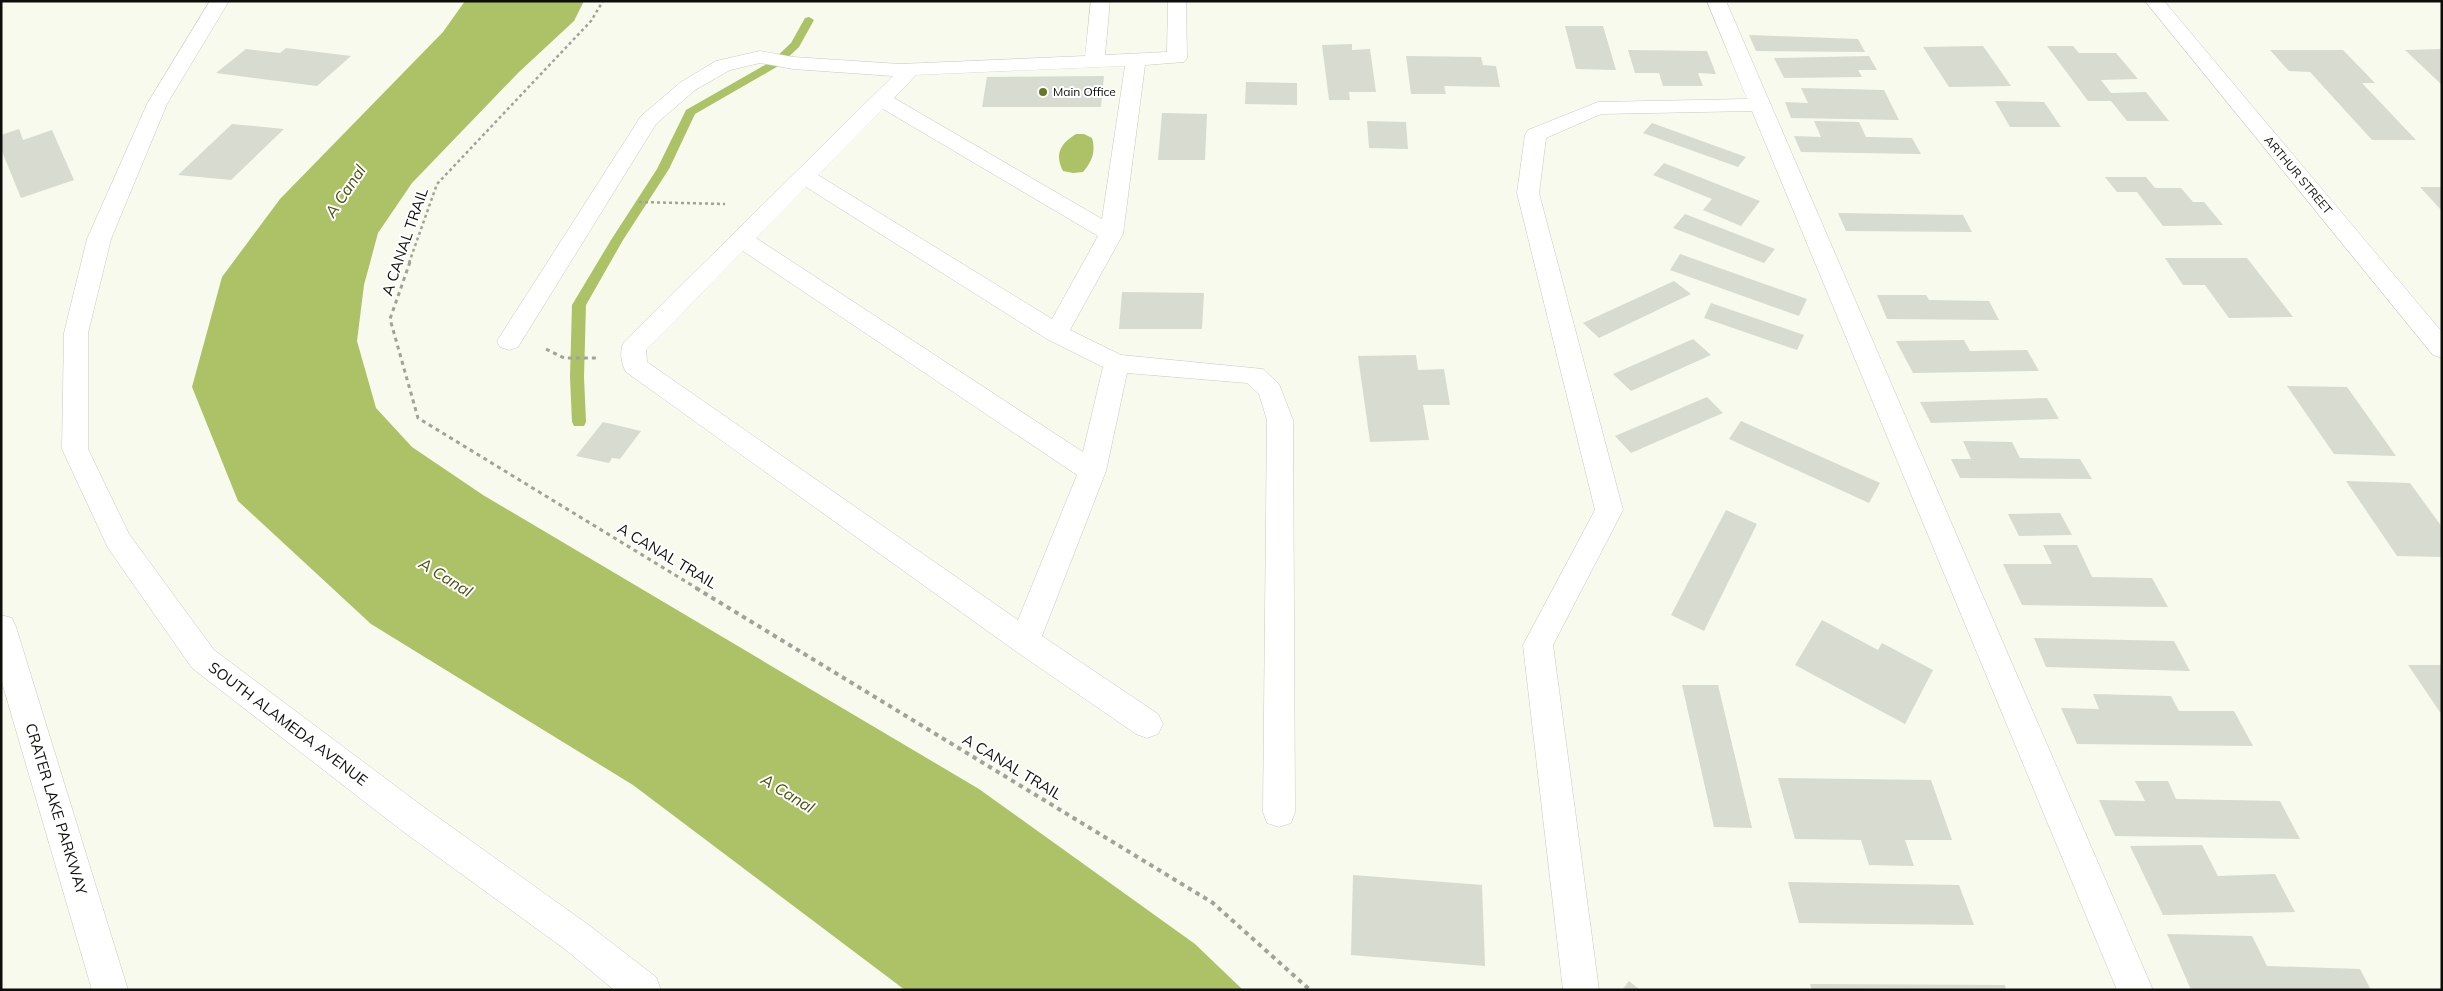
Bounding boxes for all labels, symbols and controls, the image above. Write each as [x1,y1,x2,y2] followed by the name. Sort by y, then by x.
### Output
[1053,84,1116,99] place label: Main Office
[1037,86,1049,98] marker: Main Office
[2261,132,2336,217] street label: ARTHUR STREET
[320,161,370,222] water label: A Canal
[377,185,432,298] street label: A CANAL TRAIL
[614,518,720,593] street label: A CANAL TRAIL
[415,552,476,601] water label: A Canal
[205,658,372,790] street label: SOUTH ALAMEDA AVENUE
[21,721,92,898] street label: CRATER LAKE PARKWAY
[959,729,1065,804] street label: A CANAL TRAIL
[757,768,818,817] water label: A Canal

